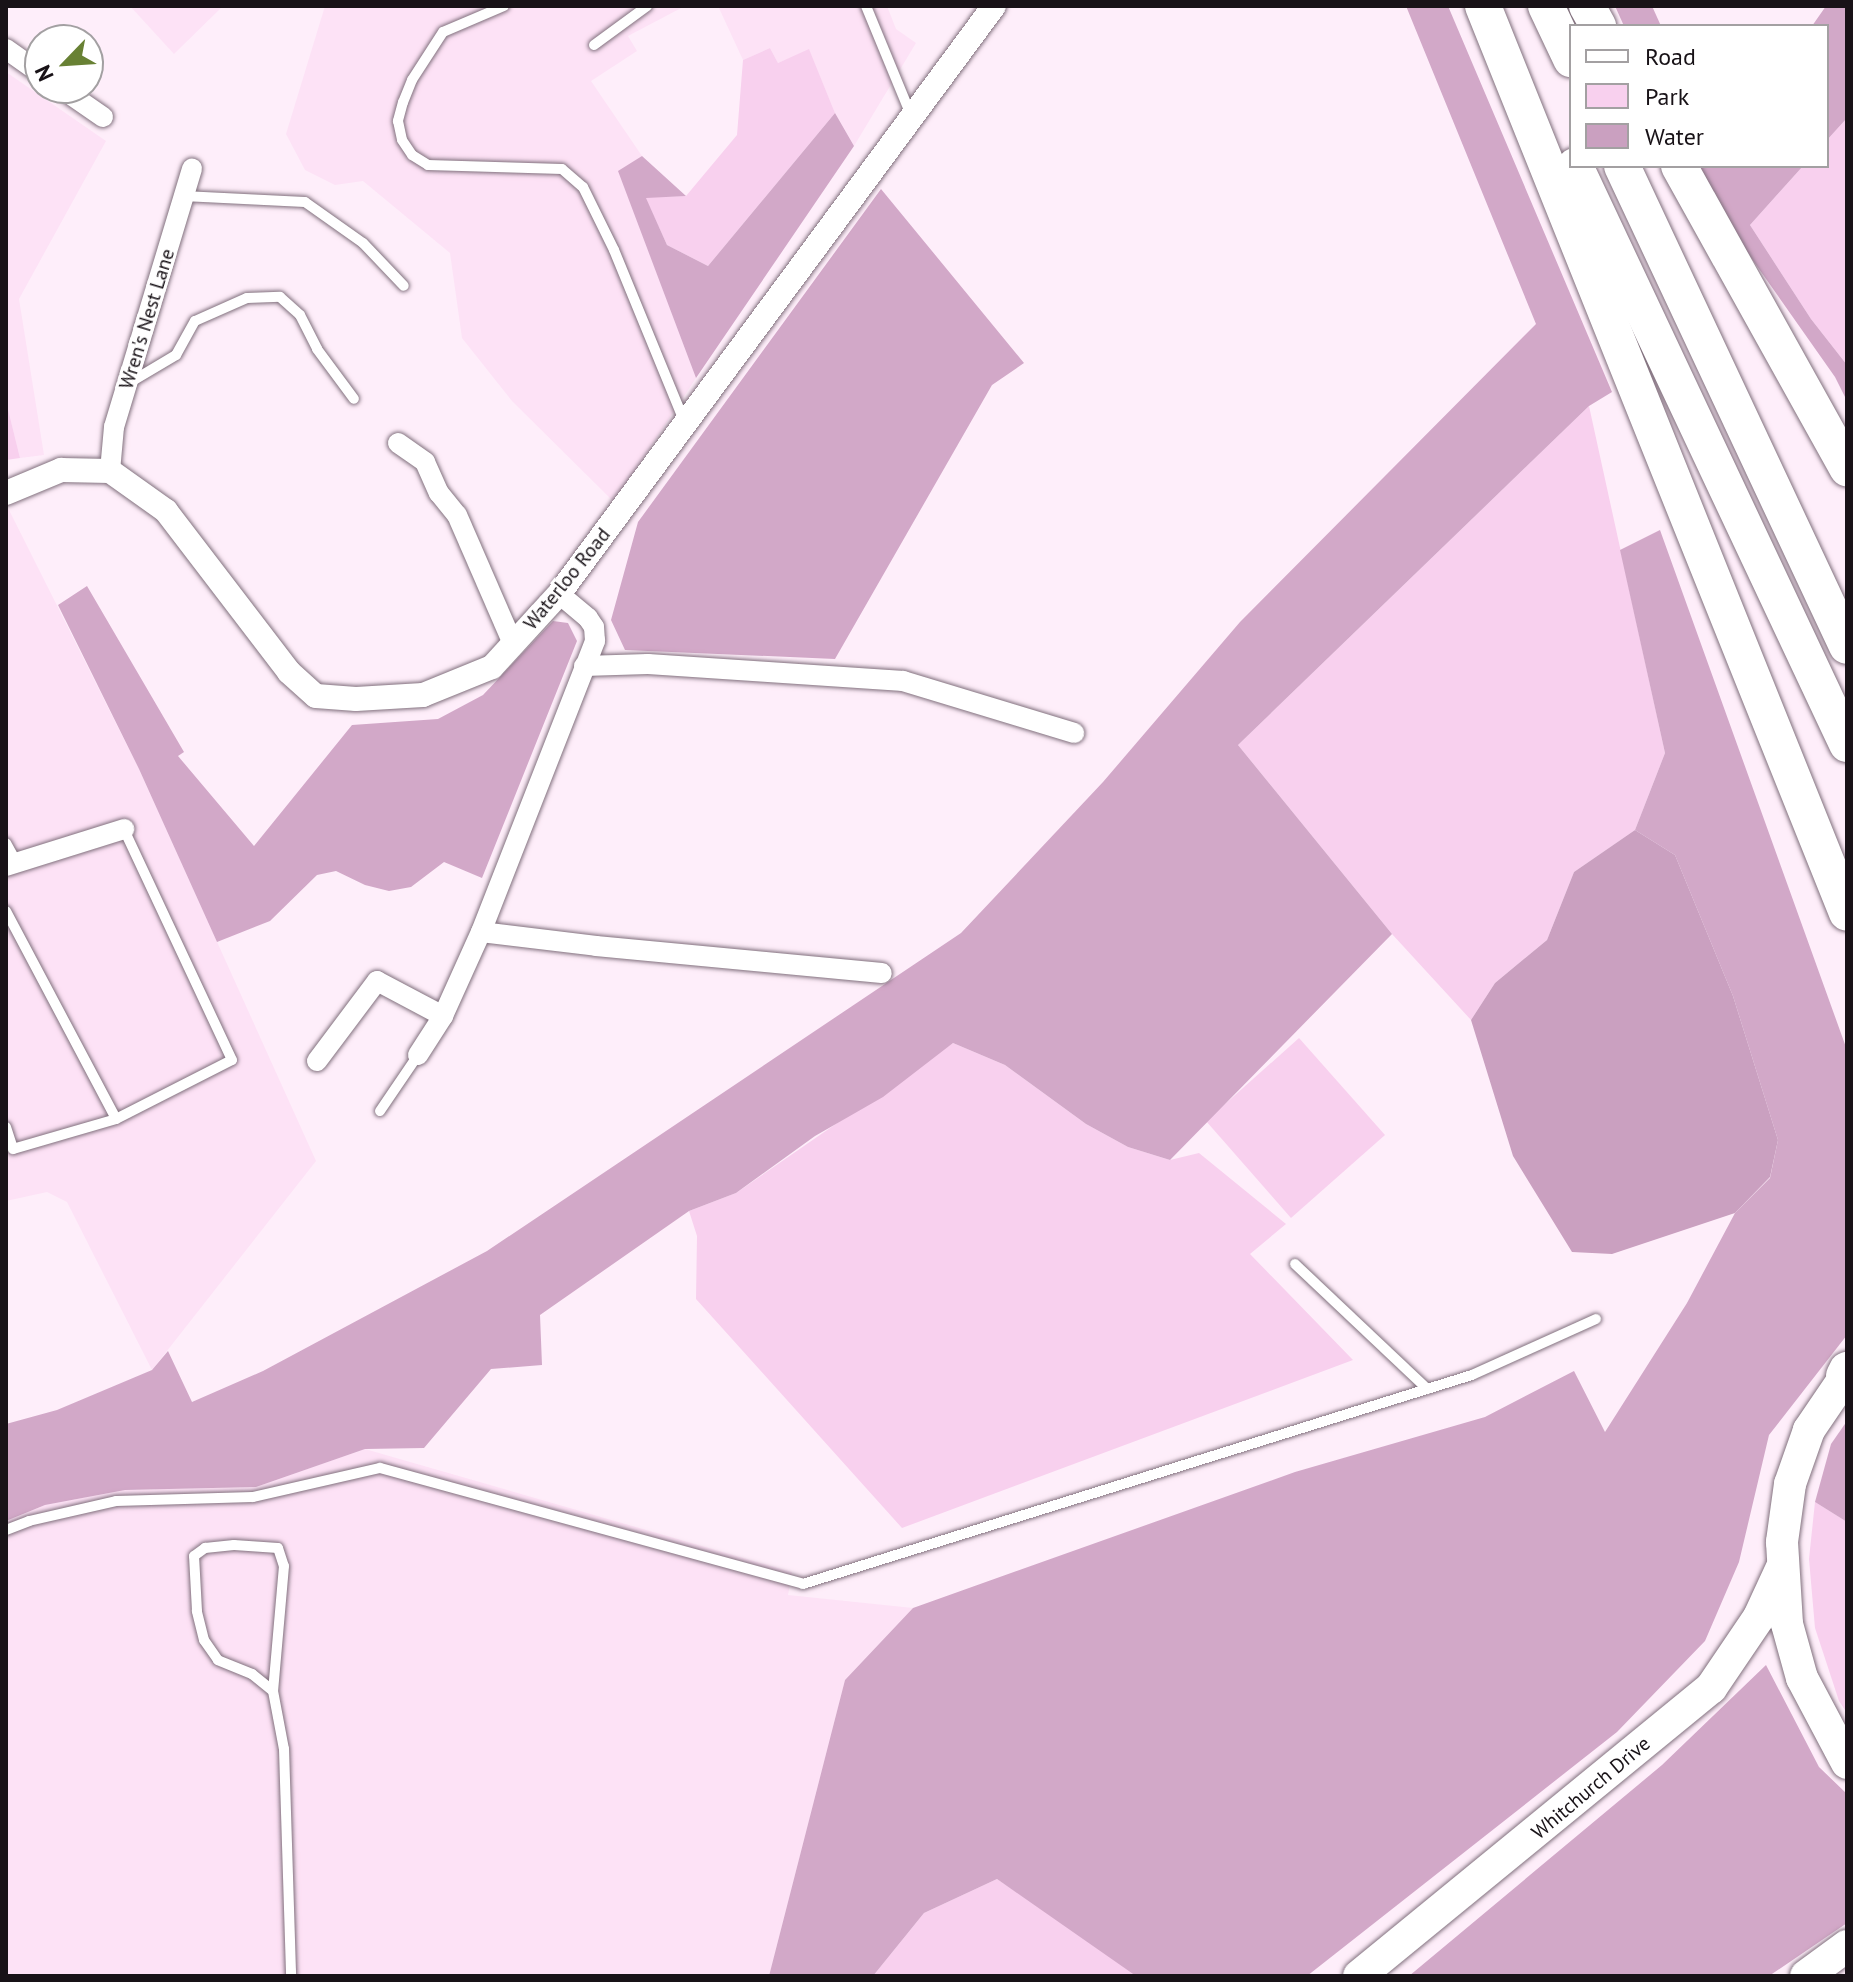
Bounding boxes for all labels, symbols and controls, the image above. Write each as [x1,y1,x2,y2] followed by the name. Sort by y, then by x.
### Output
[24,24,104,104] north arrow
[1569,24,1829,168] legend
[1645,41,1696,72] text: Road
[28,61,60,86] text: N
[1645,81,1689,112] text: Park
[1645,121,1704,152] text: Water
[114,246,180,392] street label: Wren's Nest Lane
[519,523,615,635] street label: Waterloo Road
[1527,1732,1655,1844] street label: Whitchurch Drive

